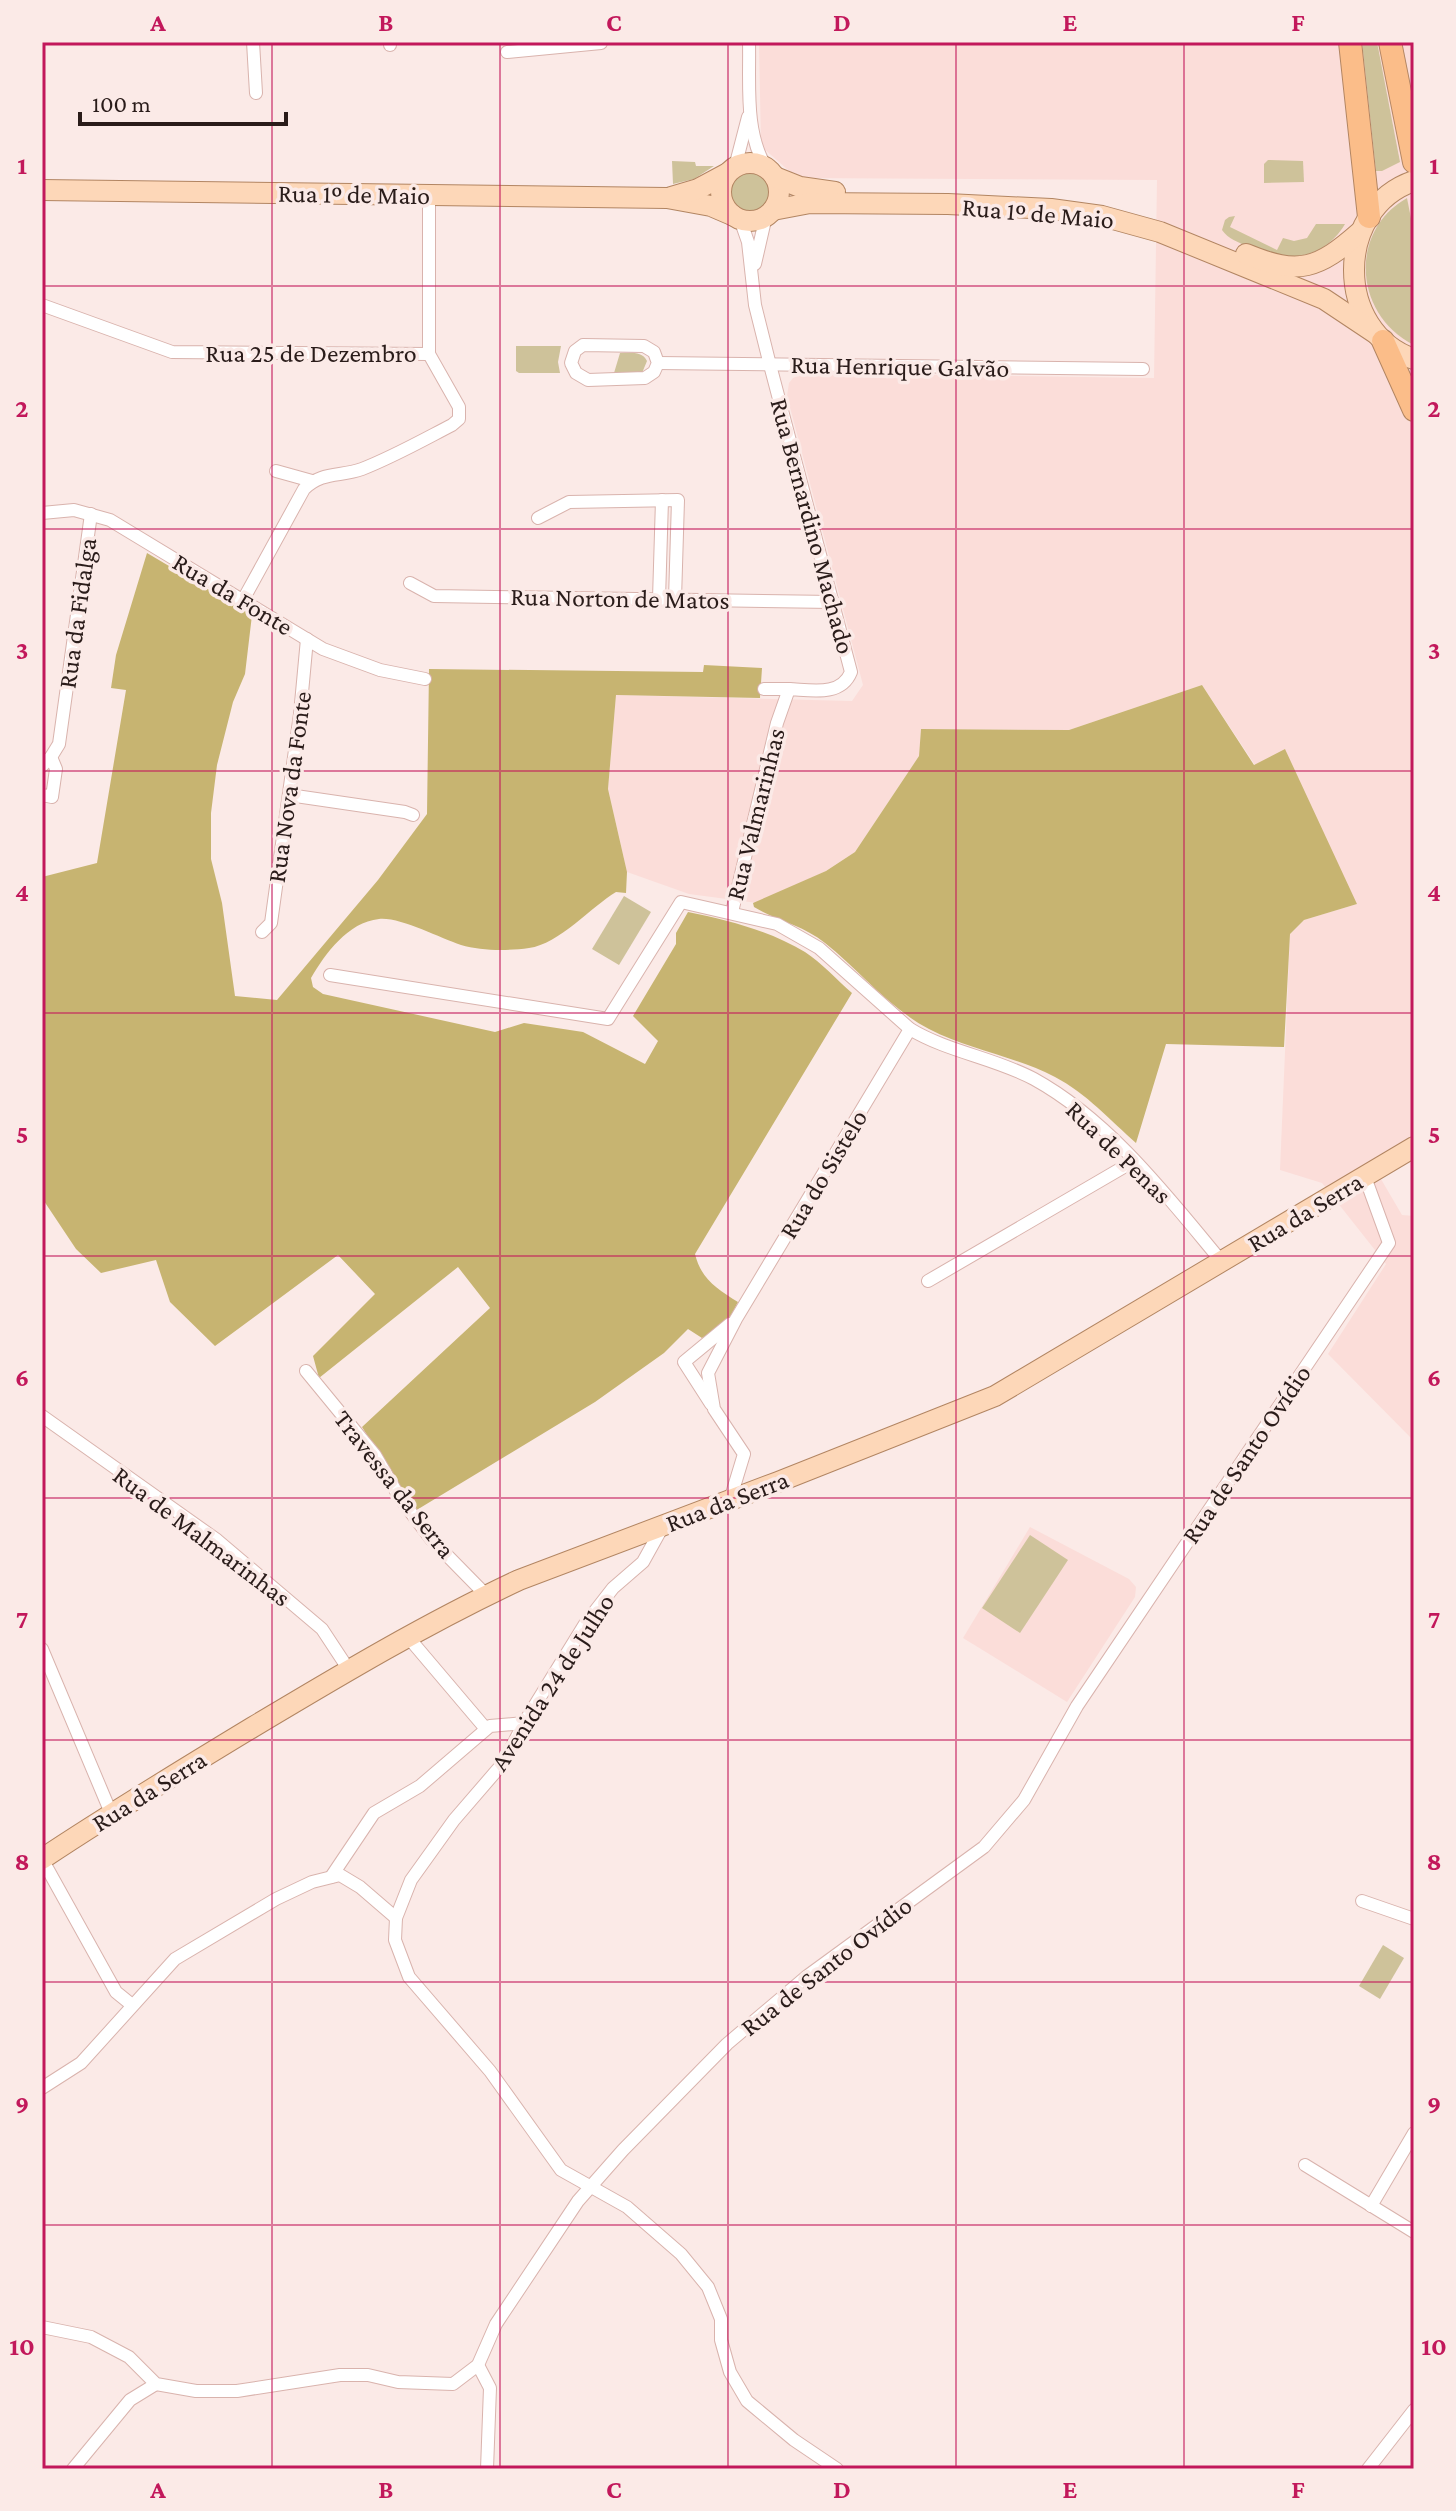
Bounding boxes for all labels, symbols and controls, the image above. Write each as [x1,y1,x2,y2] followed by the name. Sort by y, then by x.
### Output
[149,8,166,37] text: A
[378,8,394,37] text: B
[606,8,622,37] text: C
[833,8,851,37] text: D
[1063,8,1078,37] text: E
[1291,8,1305,37] text: F
[80,76,286,126] scale bar
[92,90,151,117] text: 100 m
[17,151,27,180] text: 1
[1429,151,1439,180] text: 1
[278,179,430,210] street label: Rua 1º de Maio
[961,192,1115,235] street label: Rua 1º de Maio
[205,339,417,368] street label: Rua 25 de Dezembro
[790,350,1010,383] street label: Rua Henrique Galvão
[15,394,29,423] text: 2
[1427,394,1441,423] text: 2
[764,395,861,657] street label: Rua Bernardino Machado
[53,536,102,690] street label: Rua da Fidalga
[168,547,298,641] street label: Rua da Fonte
[510,582,730,615] street label: Rua Norton de Matos
[16,636,28,665] text: 3
[1428,636,1440,665] text: 3
[262,690,317,885] street label: Rua Nova da Fonte
[720,725,791,903] street label: Rua Valmarinhas
[15,878,29,907] text: 4
[1427,878,1441,907] text: 4
[1060,1095,1177,1210] street label: Rua de Penas
[774,1105,873,1244] street label: Rua do Sistelo
[16,1120,28,1149] text: 5
[1428,1120,1440,1149] text: 5
[1243,1167,1368,1258] street label: Rua da Serra
[1176,1360,1317,1549] street label: Rua de Santo Ovídio
[15,1363,29,1392] text: 6
[1427,1363,1441,1392] text: 6
[328,1405,461,1564] street label: Travessa da Serra
[107,1460,296,1612] street label: Rua de Malmarinhas
[662,1465,793,1538] street label: Rua da Serra
[485,1589,620,1776] street label: Avenida 24 de Julho
[16,1605,28,1634] text: 7
[1428,1605,1440,1634] text: 7
[87,1745,212,1838] street label: Rua da Serra
[14,1847,30,1876] text: 8
[1426,1847,1442,1876] text: 8
[735,1891,918,2042] street label: Rua de Santo Ovídio
[15,2090,29,2119] text: 9
[1427,2090,1441,2119] text: 9
[9,2332,35,2361] text: 10
[1421,2332,1447,2361] text: 10
[149,2475,166,2504] text: A
[378,2475,394,2504] text: B
[606,2475,622,2504] text: C
[833,2475,851,2504] text: D
[1063,2475,1078,2504] text: E
[1291,2475,1305,2504] text: F

